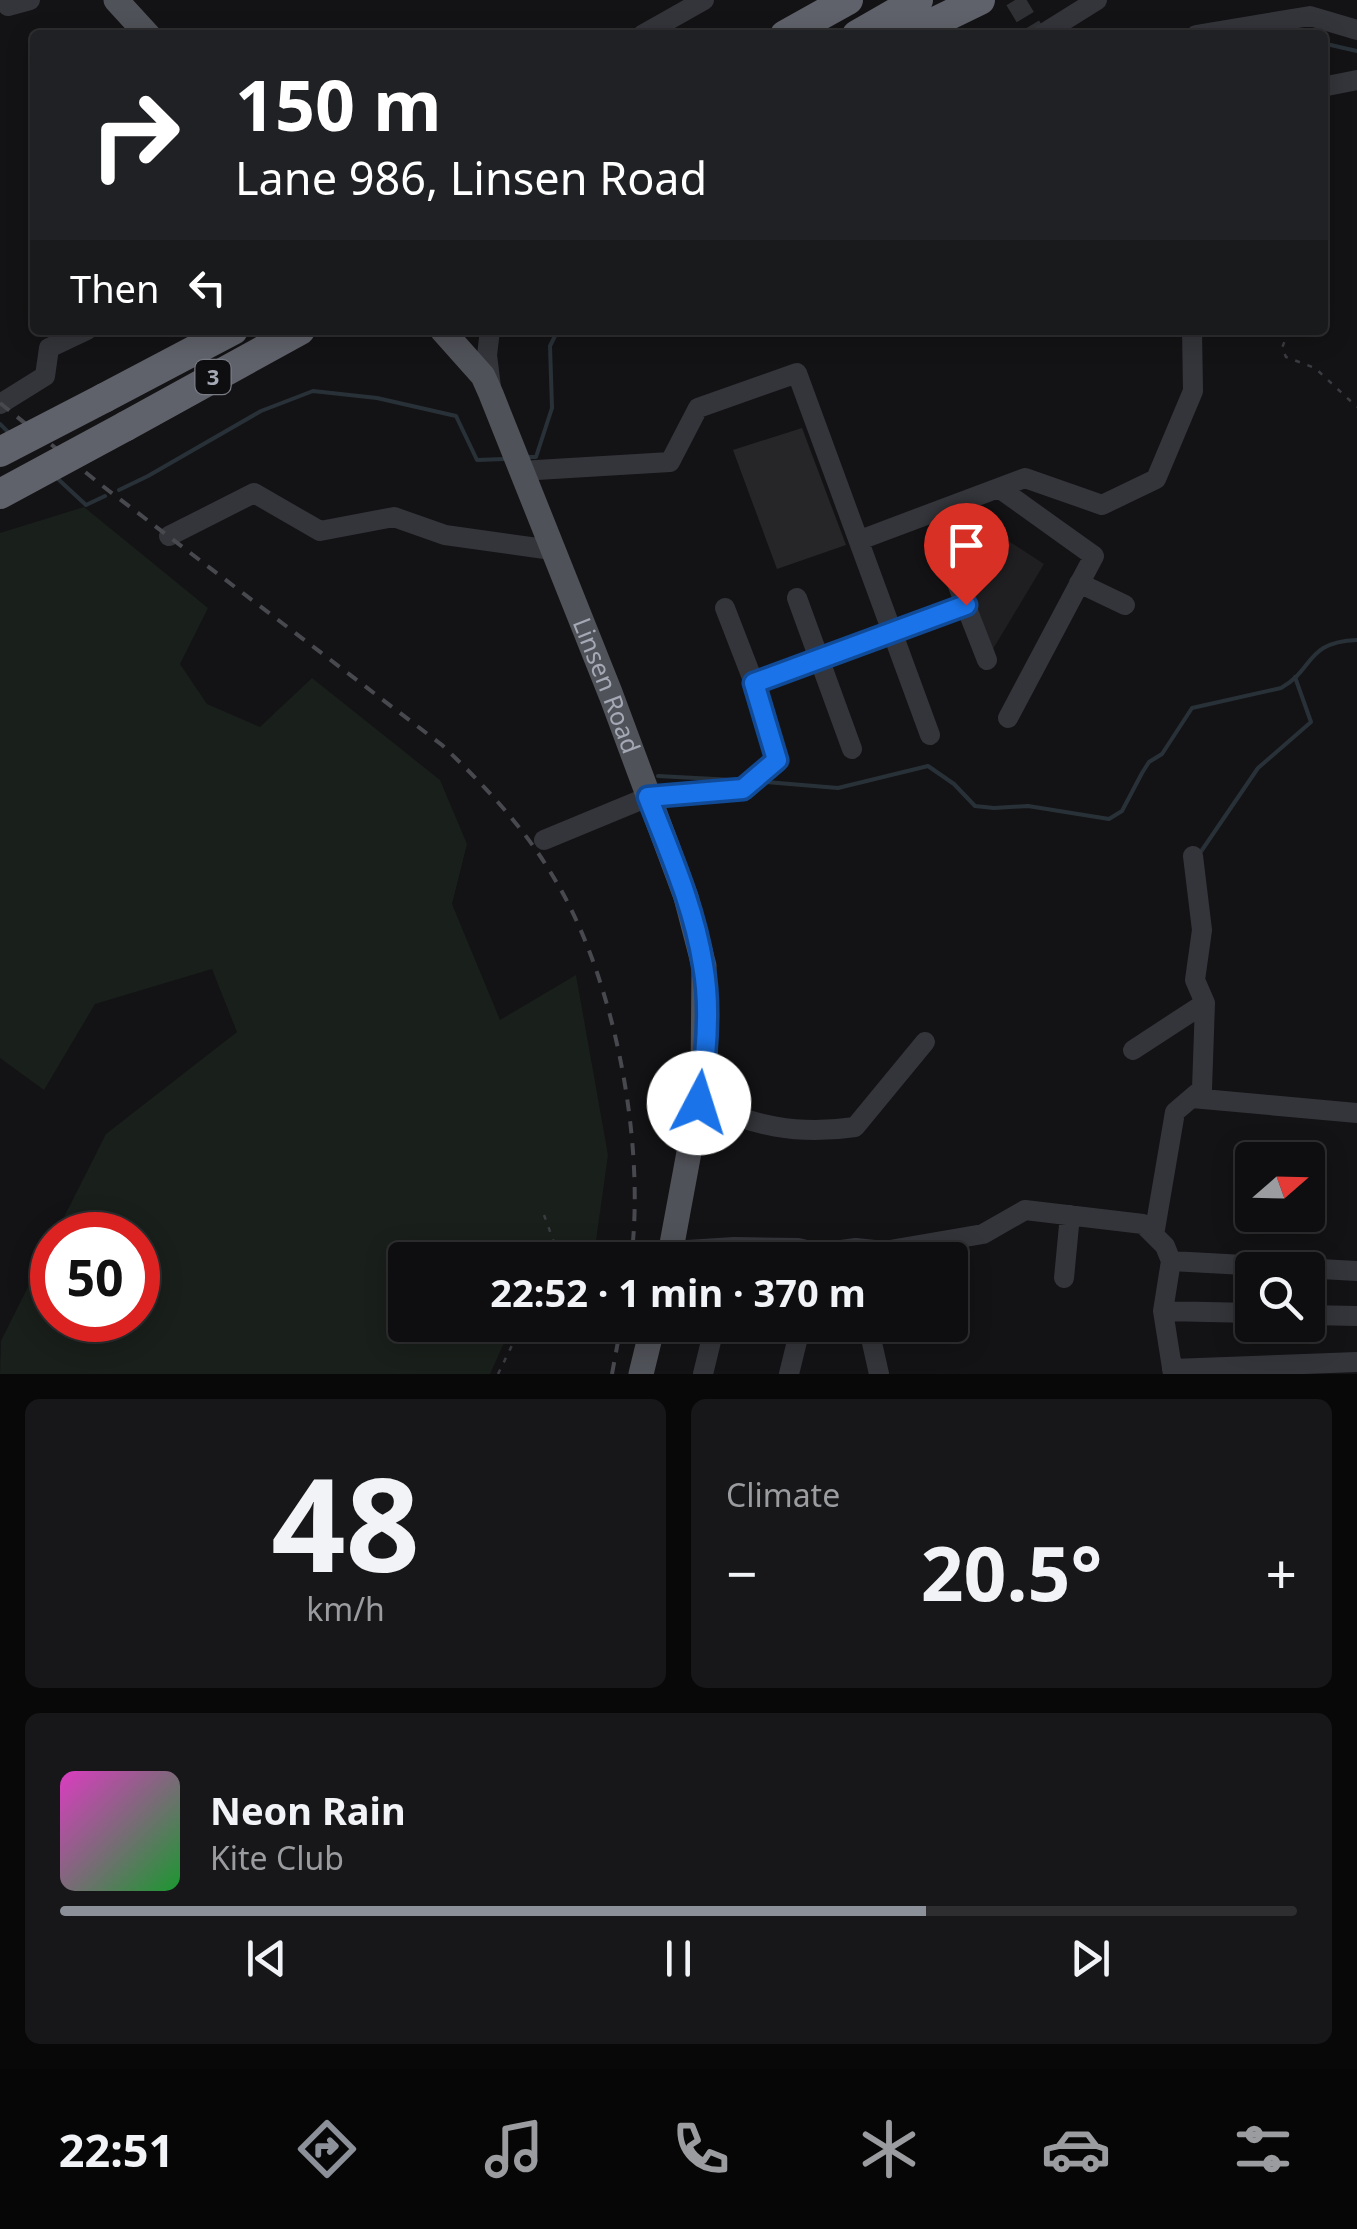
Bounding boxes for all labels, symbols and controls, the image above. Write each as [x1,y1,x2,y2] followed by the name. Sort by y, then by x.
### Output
[235,56,442,152] text: 150 m
[70,70,200,200] icon: right
[235,147,707,208] text: Lane 986, Linsen Road
[180,260,235,315] icon: left
[70,262,160,314] text: Then
[196,360,230,394] road number: 3
[924,503,1009,606] pin
[939,518,994,573] icon: arrive
[566,612,649,758] street label: Linsen Road
[647,1051,751,1155] position arrow
[1235,1142,1325,1232] north arrow
[1235,1142,1325,1342] map controls
[30,1212,160,1342] speed limit sign: 50
[1235,1252,1325,1342] button: search
[490,1266,866,1318] text: 22:52 · 1 min · 370 m
[271,1433,420,1610] text: 48
[726,1473,840,1516] text: Climate
[921,1521,1102,1623] text: 20.5°
[726,1535,757,1610] text: −
[1266,1535,1297,1610] text: +
[306,1587,385,1630] text: km/h
[210,1784,406,1836] text: Neon Rain
[210,1836,344,1879] text: Kite Club
[239,1931,294,1986] icon: previous
[651,1931,706,1986] icon: pause
[1063,1931,1118,1986] icon: next
[292,2114,362,2184] icon: directions
[479,2114,549,2184] icon: music
[666,2114,736,2184] icon: phone
[854,2114,924,2184] icon: climate
[1041,2114,1111,2184] icon: car
[1228,2114,1298,2184] icon: filters
[59,2119,174,2180] text: 22:51

